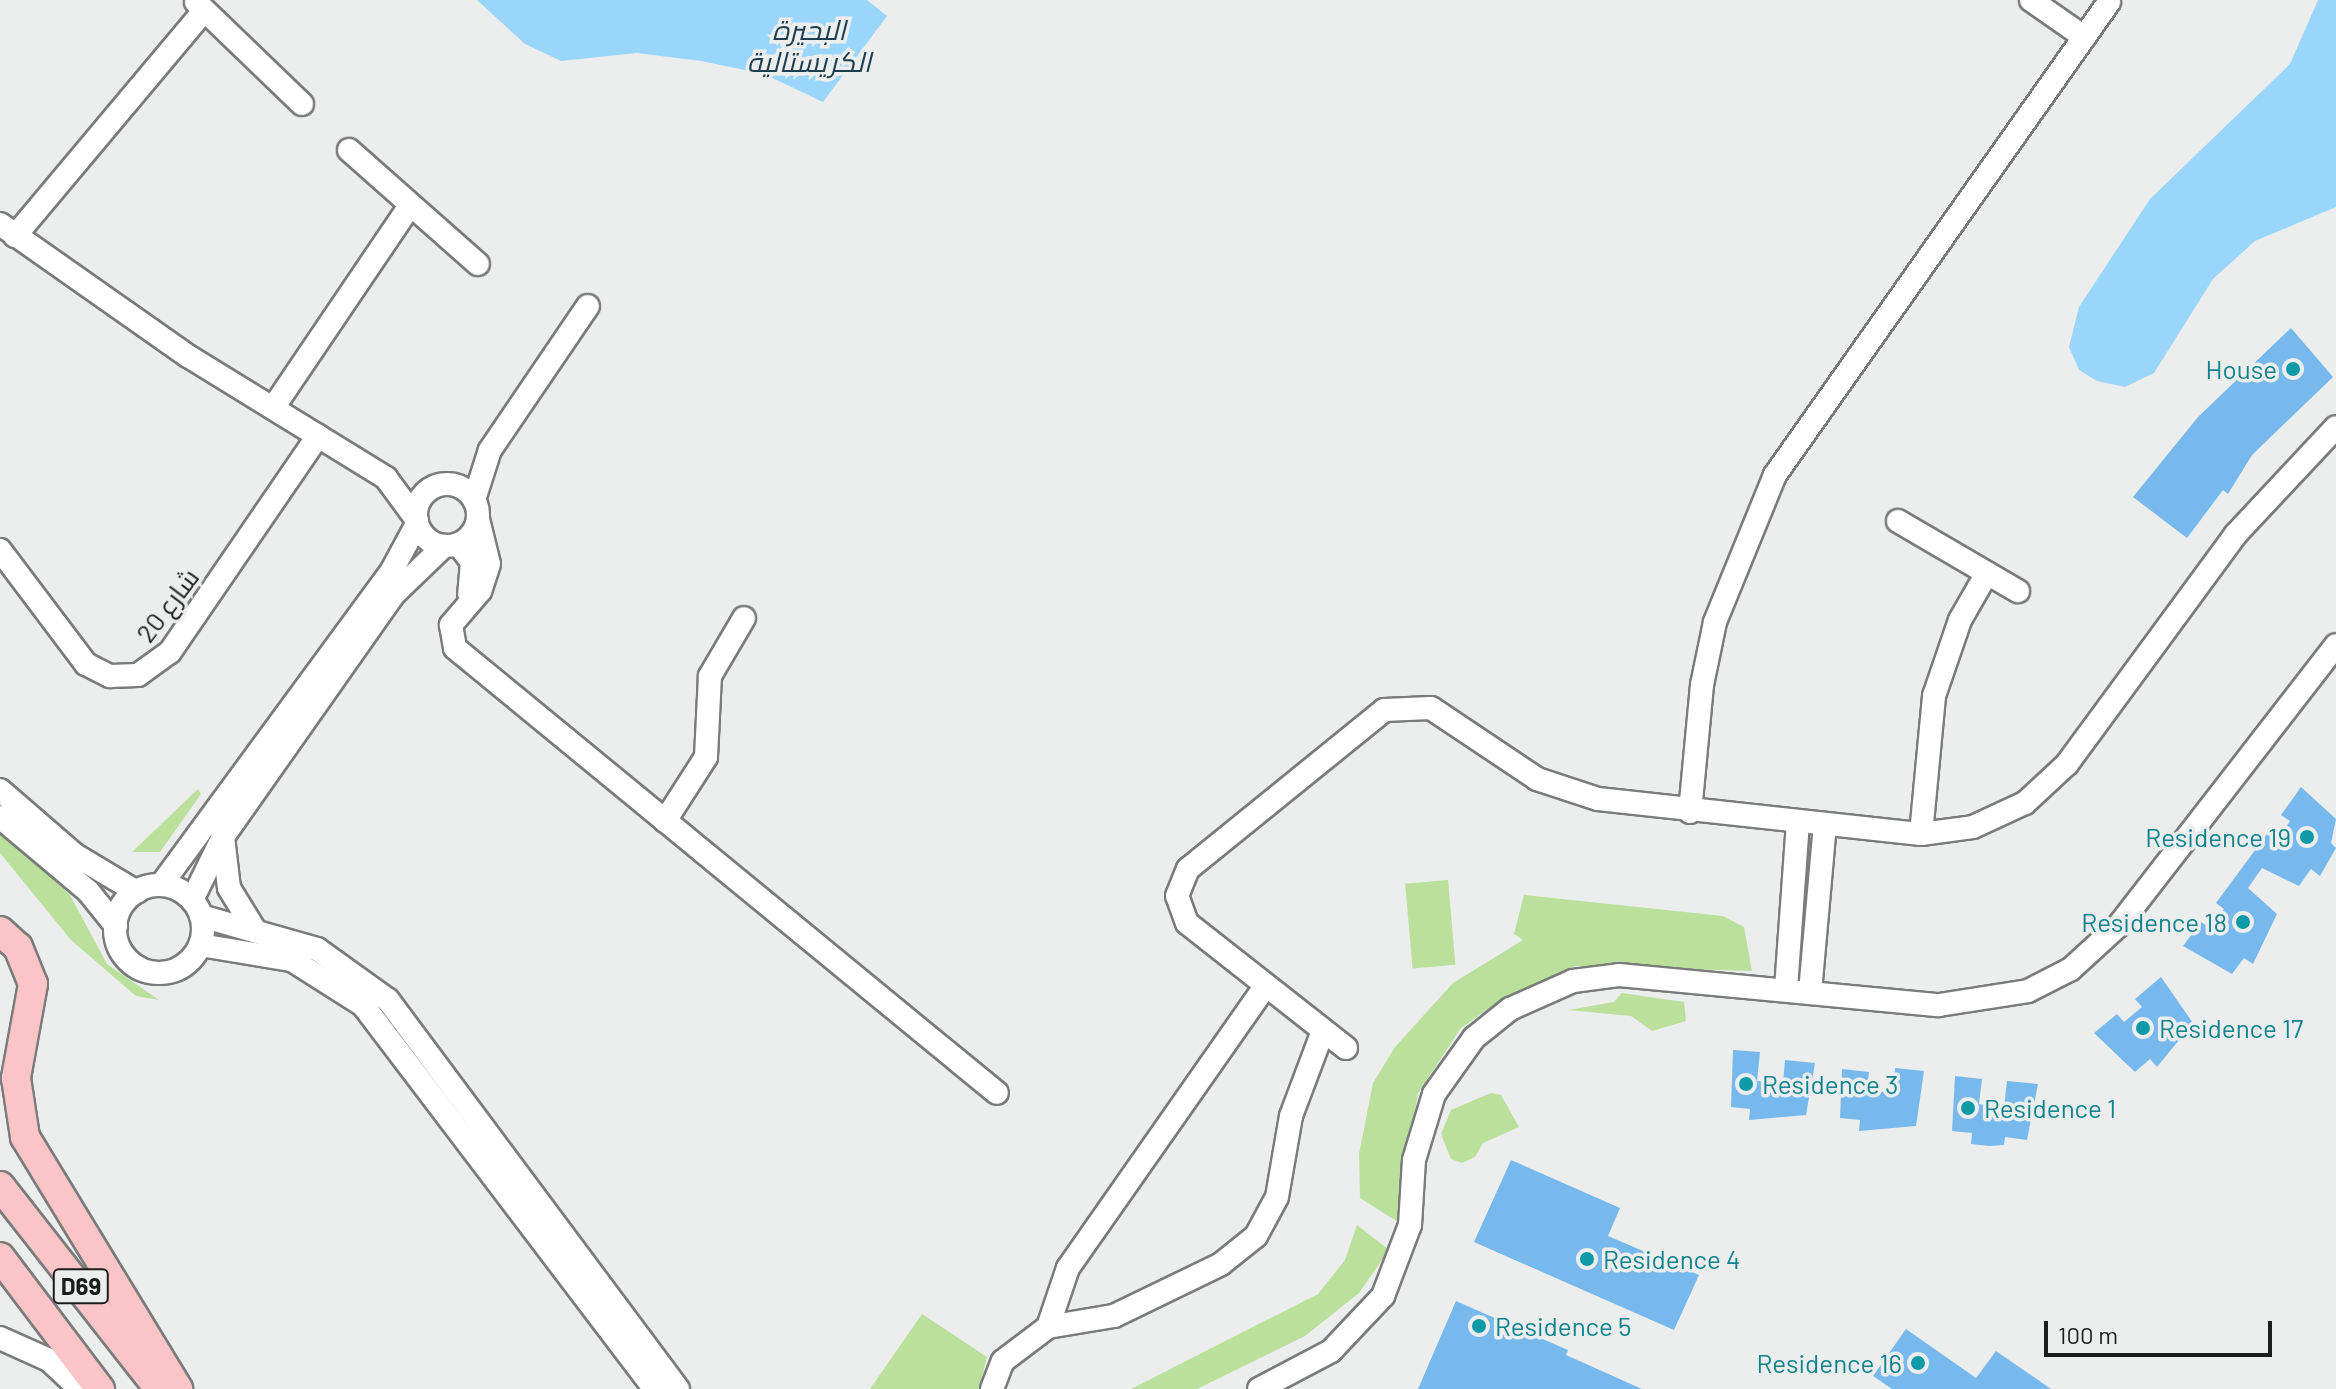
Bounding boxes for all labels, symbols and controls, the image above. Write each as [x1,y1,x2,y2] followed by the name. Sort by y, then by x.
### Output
[747,12,871,78] water label: البحيرة الكريستالية
[2206,353,2277,385] place label: House
[2284,360,2302,378] marker: House
[129,562,205,648] street label: شارع 20
[2145,821,2291,853] place label: Residence 19
[2298,828,2316,846] marker: Residence 19
[2081,906,2227,938] place label: Residence 18
[2234,913,2252,931] marker: Residence 18
[2159,1012,2303,1044] place label: Residence 17
[2134,1019,2152,1037] marker: Residence 17
[1762,1068,1898,1100] place label: Residence 3
[1737,1075,1755,1093] marker: Residence 3
[1984,1092,2116,1124] place label: Residence 1
[1959,1099,1977,1117] marker: Residence 1
[1603,1243,1740,1275] place label: Residence 4
[1578,1250,1596,1268] marker: Residence 4
[51,1266,111,1306] road number: D69
[2048,1305,2276,1355] scale bar
[1495,1310,1631,1342] place label: Residence 5
[1470,1317,1488,1335] marker: Residence 5
[2058,1320,2118,1349] text: 100 m
[1757,1347,1902,1379] place label: Residence 16
[1909,1354,1927,1372] marker: Residence 16

